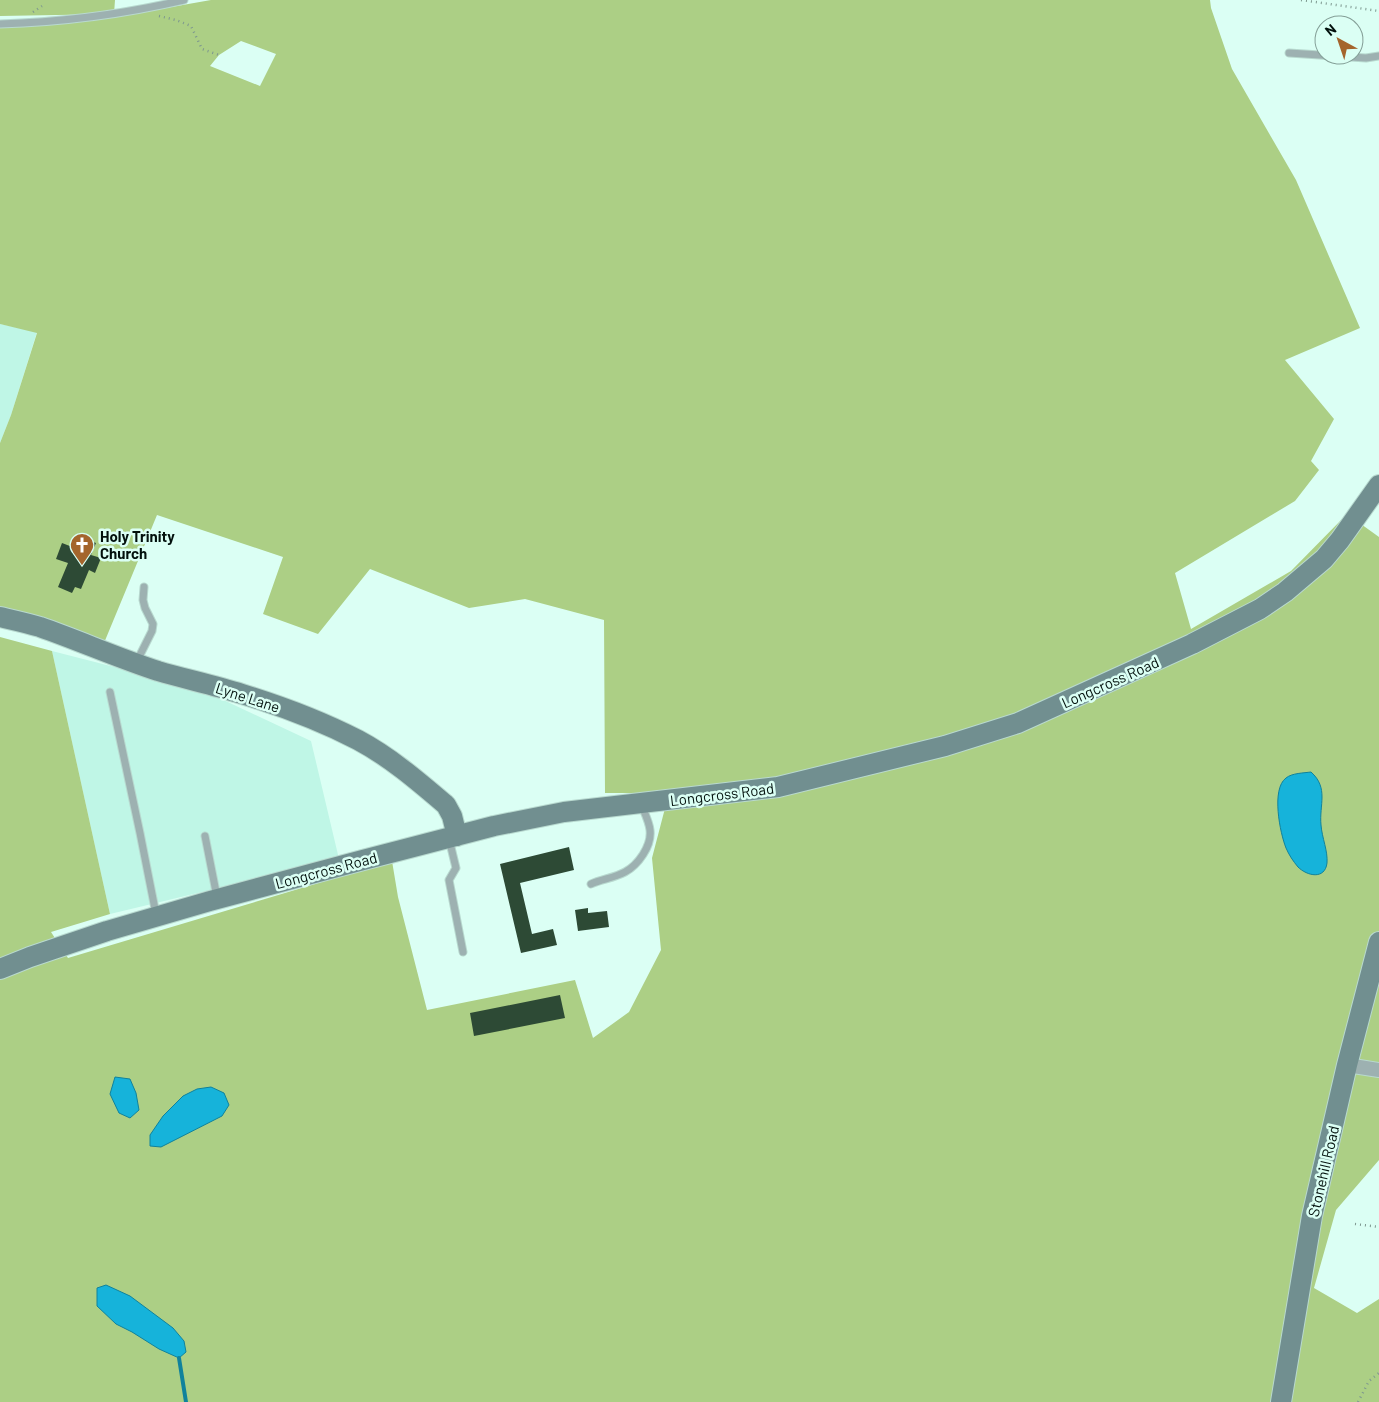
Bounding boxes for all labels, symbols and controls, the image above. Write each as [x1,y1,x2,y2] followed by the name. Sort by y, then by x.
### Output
[1314,15,1364,65] north arrow
[1321,20,1339,39] text: N
[100,527,175,562] place label: Holy Trinity Church
[69,532,95,566] church icon: Holy Trinity Church
[1059,653,1161,711] street label: Longcross Road
[214,678,282,716] street label: Lyne Lane
[669,779,775,809] street label: Longcross Road
[273,848,379,892] street label: Longcross Road
[1304,1124,1342,1218] street label: Stonehill Road

